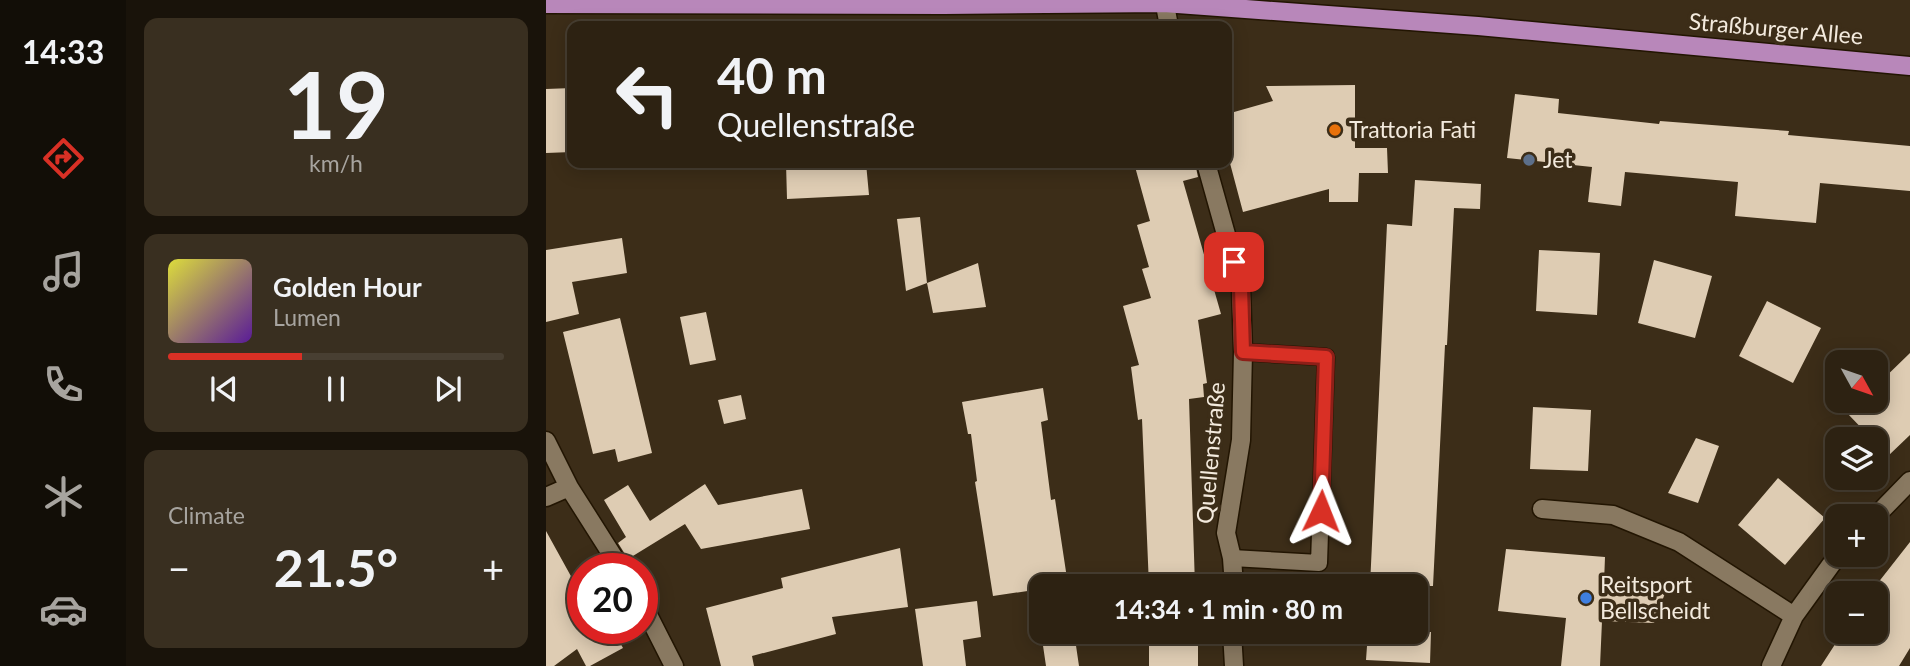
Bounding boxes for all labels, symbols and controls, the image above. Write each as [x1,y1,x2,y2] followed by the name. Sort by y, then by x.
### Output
[1688,6,1864,50] street label: Straßburger Allee
[22,32,104,71] text: 14:33
[717,46,827,104] text: 40 m
[283,49,389,158] text: 19
[602,49,693,140] icon: left
[717,105,915,144] text: Quellenstraße
[1349,115,1476,143] place label: Trattoria Fati
[1327,122,1343,138] marker: Trattoria Fati
[39,134,88,183] icon: directions
[1543,145,1573,173] place label: Jet
[309,149,363,177] text: km/h
[1521,152,1537,168] marker: Jet
[1204,232,1264,292] pin
[1215,243,1253,281] icon: arrive
[39,247,88,296] icon: music
[273,271,422,303] text: Golden Hour
[273,303,341,331] text: Lumen
[1825,350,1888,413] north arrow
[1825,350,1888,644] map controls
[39,360,88,409] icon: phone
[205,370,243,408] icon: previous
[317,370,355,408] icon: pause
[429,370,467,408] icon: next
[1190,381,1230,525] street label: Quellenstraße
[1825,427,1888,490] button: layers
[39,472,88,521] icon: climate
[1284,474,1358,548] position arrow
[168,501,245,529] text: Climate
[1825,504,1888,567] button: +
[274,536,398,598] text: 21.5°
[168,545,190,591] text: −
[482,545,504,591] text: +
[567,553,658,644] speed limit sign: 20
[1600,570,1711,624] place label: Reitsport Bellscheidt
[1825,581,1888,644] button: −
[39,585,88,634] icon: car
[1578,590,1594,606] marker: Reitsport Bellscheidt
[1114,593,1343,625] text: 14:34 · 1 min · 80 m

